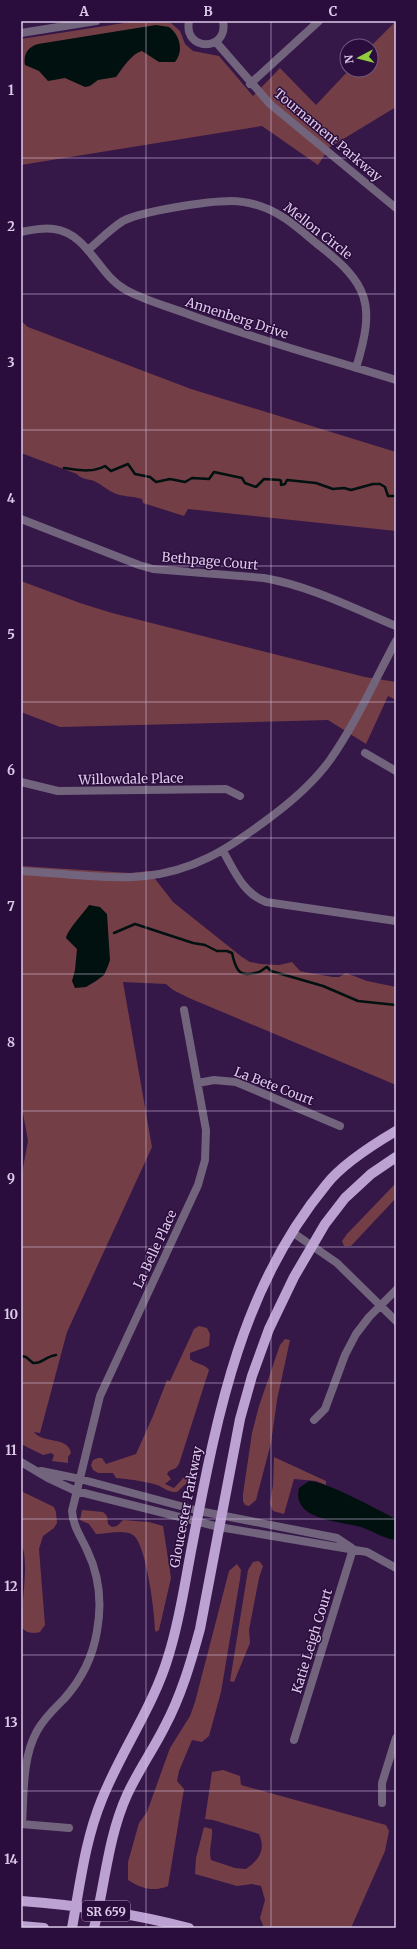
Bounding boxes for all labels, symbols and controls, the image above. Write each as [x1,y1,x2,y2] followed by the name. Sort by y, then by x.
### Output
[78,3,89,20] text: A
[203,3,213,20] text: B
[329,3,338,20] text: C
[339,38,379,78] north arrow
[342,54,357,64] text: N
[8,82,14,99] text: 1
[270,85,386,186] street label: Tournament Parkway
[280,199,356,263] street label: Mellon Circle
[7,218,15,235] text: 2
[183,293,291,343] street label: Annenberg Drive
[7,354,15,371] text: 3
[7,490,16,507] text: 4
[161,548,259,574] street label: Bethpage Court
[7,626,15,643] text: 5
[7,762,15,779] text: 6
[77,770,184,788] street label: Willowdale Place
[7,898,15,915] text: 7
[7,1034,15,1051] text: 8
[232,1063,316,1109] street label: La Bete Court
[7,1170,15,1187] text: 9
[129,1207,181,1291] street label: La Belle Place
[4,1306,18,1323] text: 10
[5,1442,17,1459] text: 11
[166,1444,206,1569] street label: Gloucester Parkway
[4,1578,18,1595] text: 12
[288,1587,336,1695] street label: Katie Leigh Court
[4,1714,18,1731] text: 13
[4,1851,19,1868] text: 14
[82,1901,130,1921] road number: SR 659

